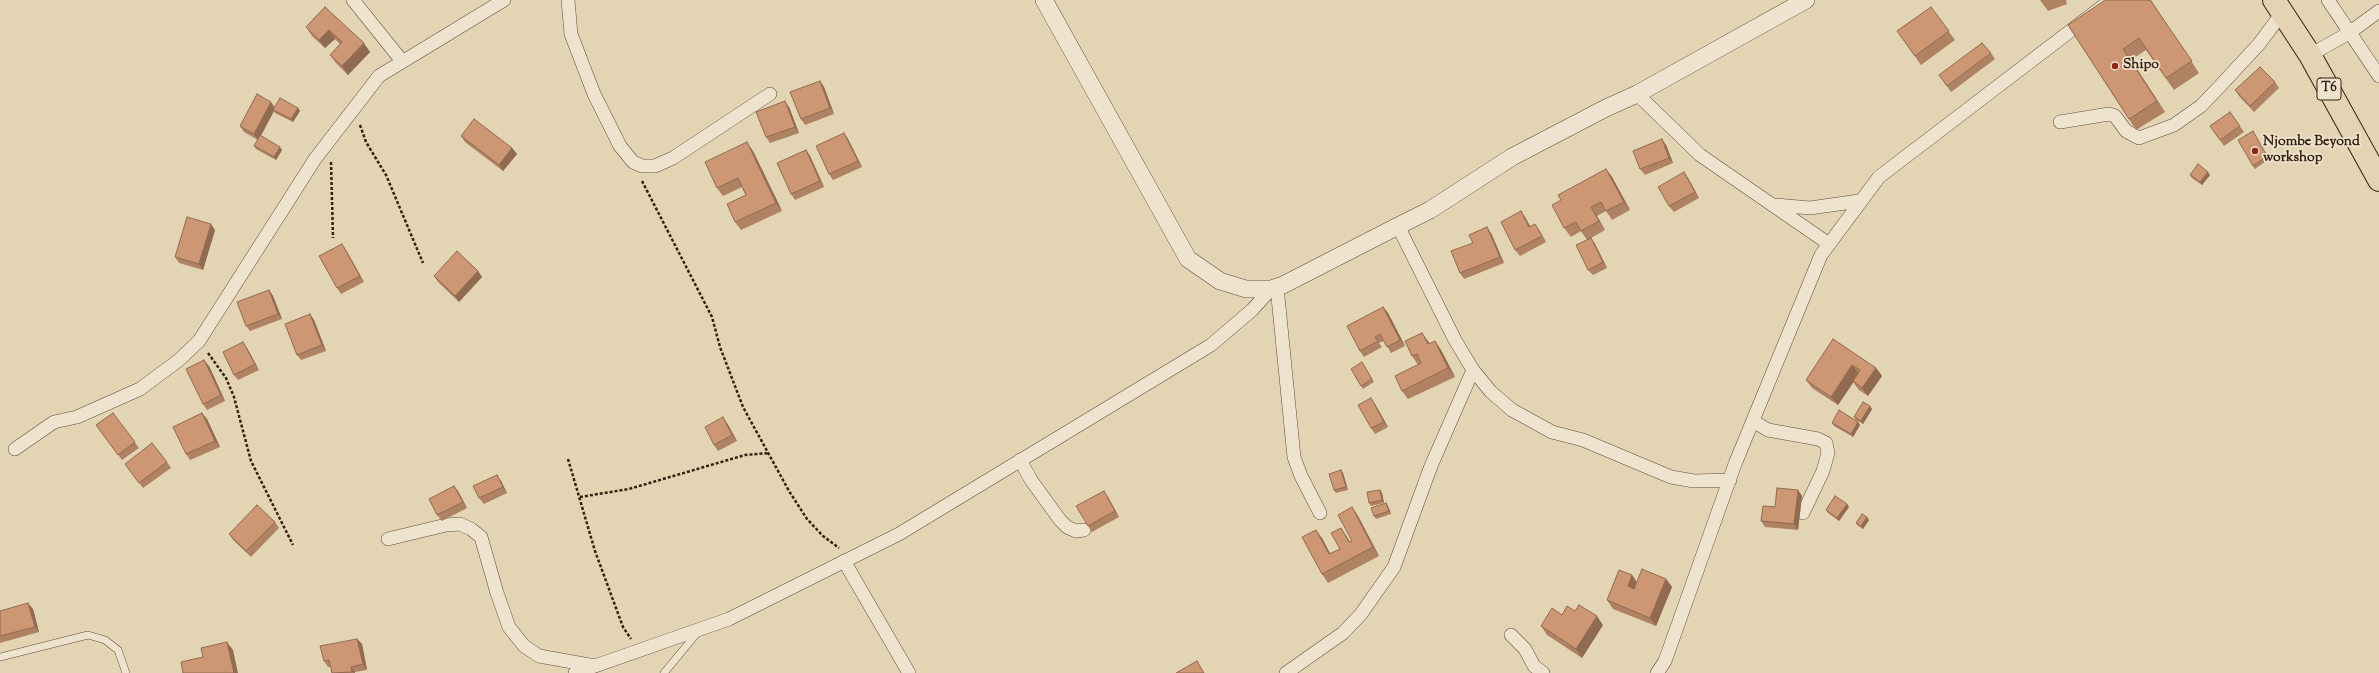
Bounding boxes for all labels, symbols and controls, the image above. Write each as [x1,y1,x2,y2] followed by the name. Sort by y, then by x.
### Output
[2123,58,2159,74] place label: Shipo
[2110,61,2120,71] marker: Shipo
[2317,78,2341,100] road number: T6
[2263,135,2360,168] place label: Njombe Beyond workshop
[2250,146,2260,156] marker: Njombe Beyond workshop

